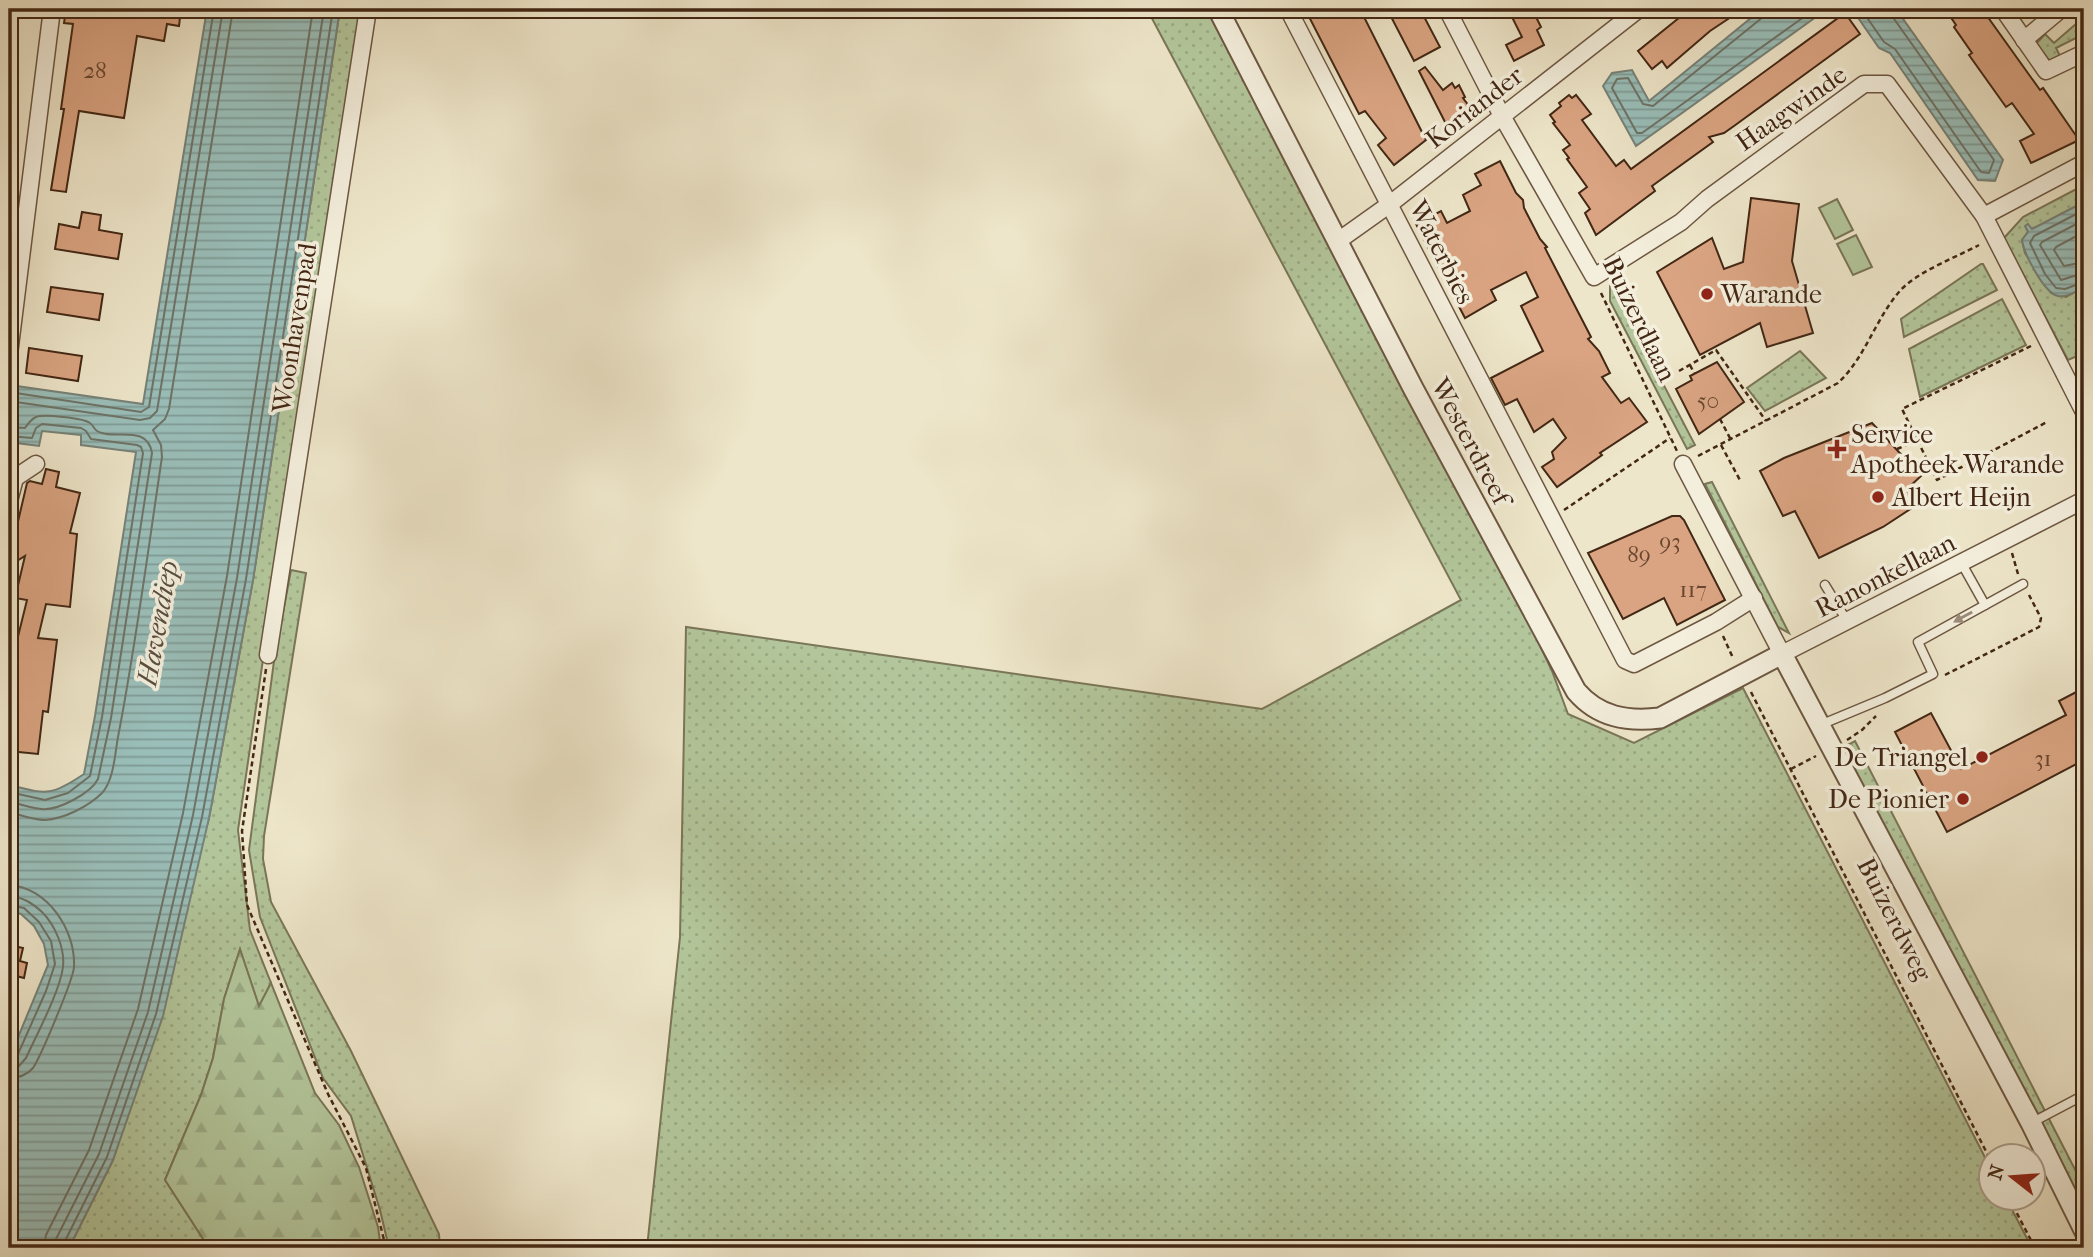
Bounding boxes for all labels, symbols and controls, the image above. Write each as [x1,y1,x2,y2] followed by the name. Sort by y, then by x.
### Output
[83,57,107,84] house number: 28
[1730,59,1853,158] street label: Haagwinde
[1419,60,1529,155] street label: Koriander
[1402,194,1481,309] street label: Waterbies
[266,240,323,416] street label: Woonhavenpad
[1596,252,1683,387] street label: Buizerdlaan
[1720,279,1822,310] place label: Warande
[1699,286,1715,302] marker: Warande
[1424,372,1519,514] street label: Westerdreef
[1697,387,1719,414] house number: 50
[1850,419,2064,480] place label: Service Apotheek Warande
[1829,441,1845,457] marker: Service Apotheek Warande
[1891,482,2031,513] place label: Albert Heijn
[1870,489,1886,505] marker: Albert Heijn
[1810,527,1961,624] street label: Ranonkellaan
[1659,528,1681,555] house number: 93
[1627,541,1651,568] house number: 89
[130,558,185,689] water label: Havendiep
[1679,576,1707,603] house number: 117
[1953,611,1973,623] one-way arrow
[1834,742,1968,773] place label: De Triangel
[2034,745,2052,772] house number: 31
[1974,749,1990,765] marker: De Triangel
[1828,784,1949,815] place label: De Pionier
[1955,791,1971,807] marker: De Pionier
[1850,852,1939,987] street label: Buizerdweg
[1978,1142,2048,1212] north arrow
[1984,1162,2009,1182] text: N

